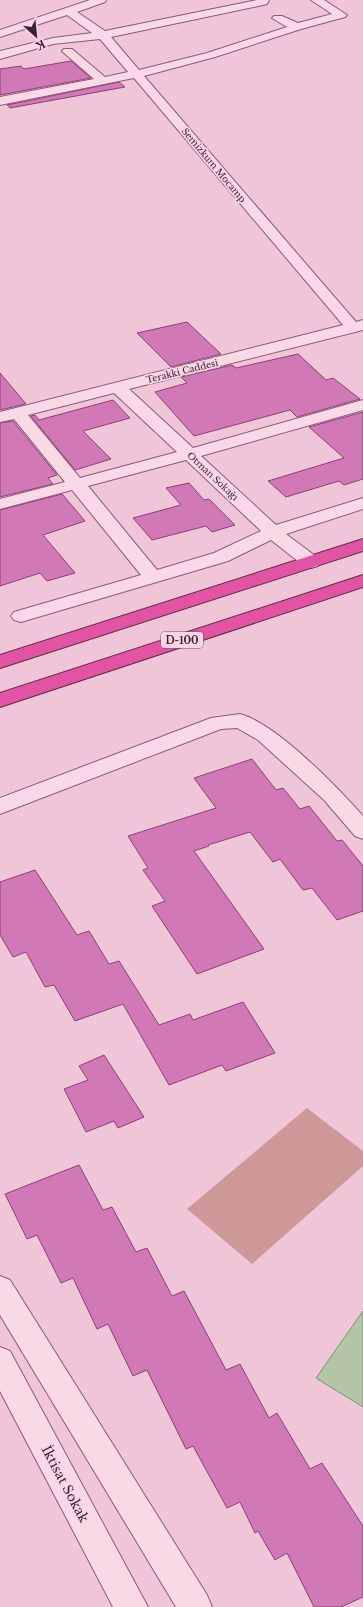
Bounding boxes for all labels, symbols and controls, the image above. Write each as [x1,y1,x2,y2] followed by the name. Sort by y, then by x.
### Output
[16,16,56,56] north arrow
[32,37,48,54] text: K
[180,126,248,204] street label: Semizkum Mocamp
[145,357,219,385] street label: Terakki Caddesi
[185,449,241,503] street label: Otman Sokağı
[161,632,203,648] road number: D-100
[38,1443,92,1525] street label: İktisat Sokak

